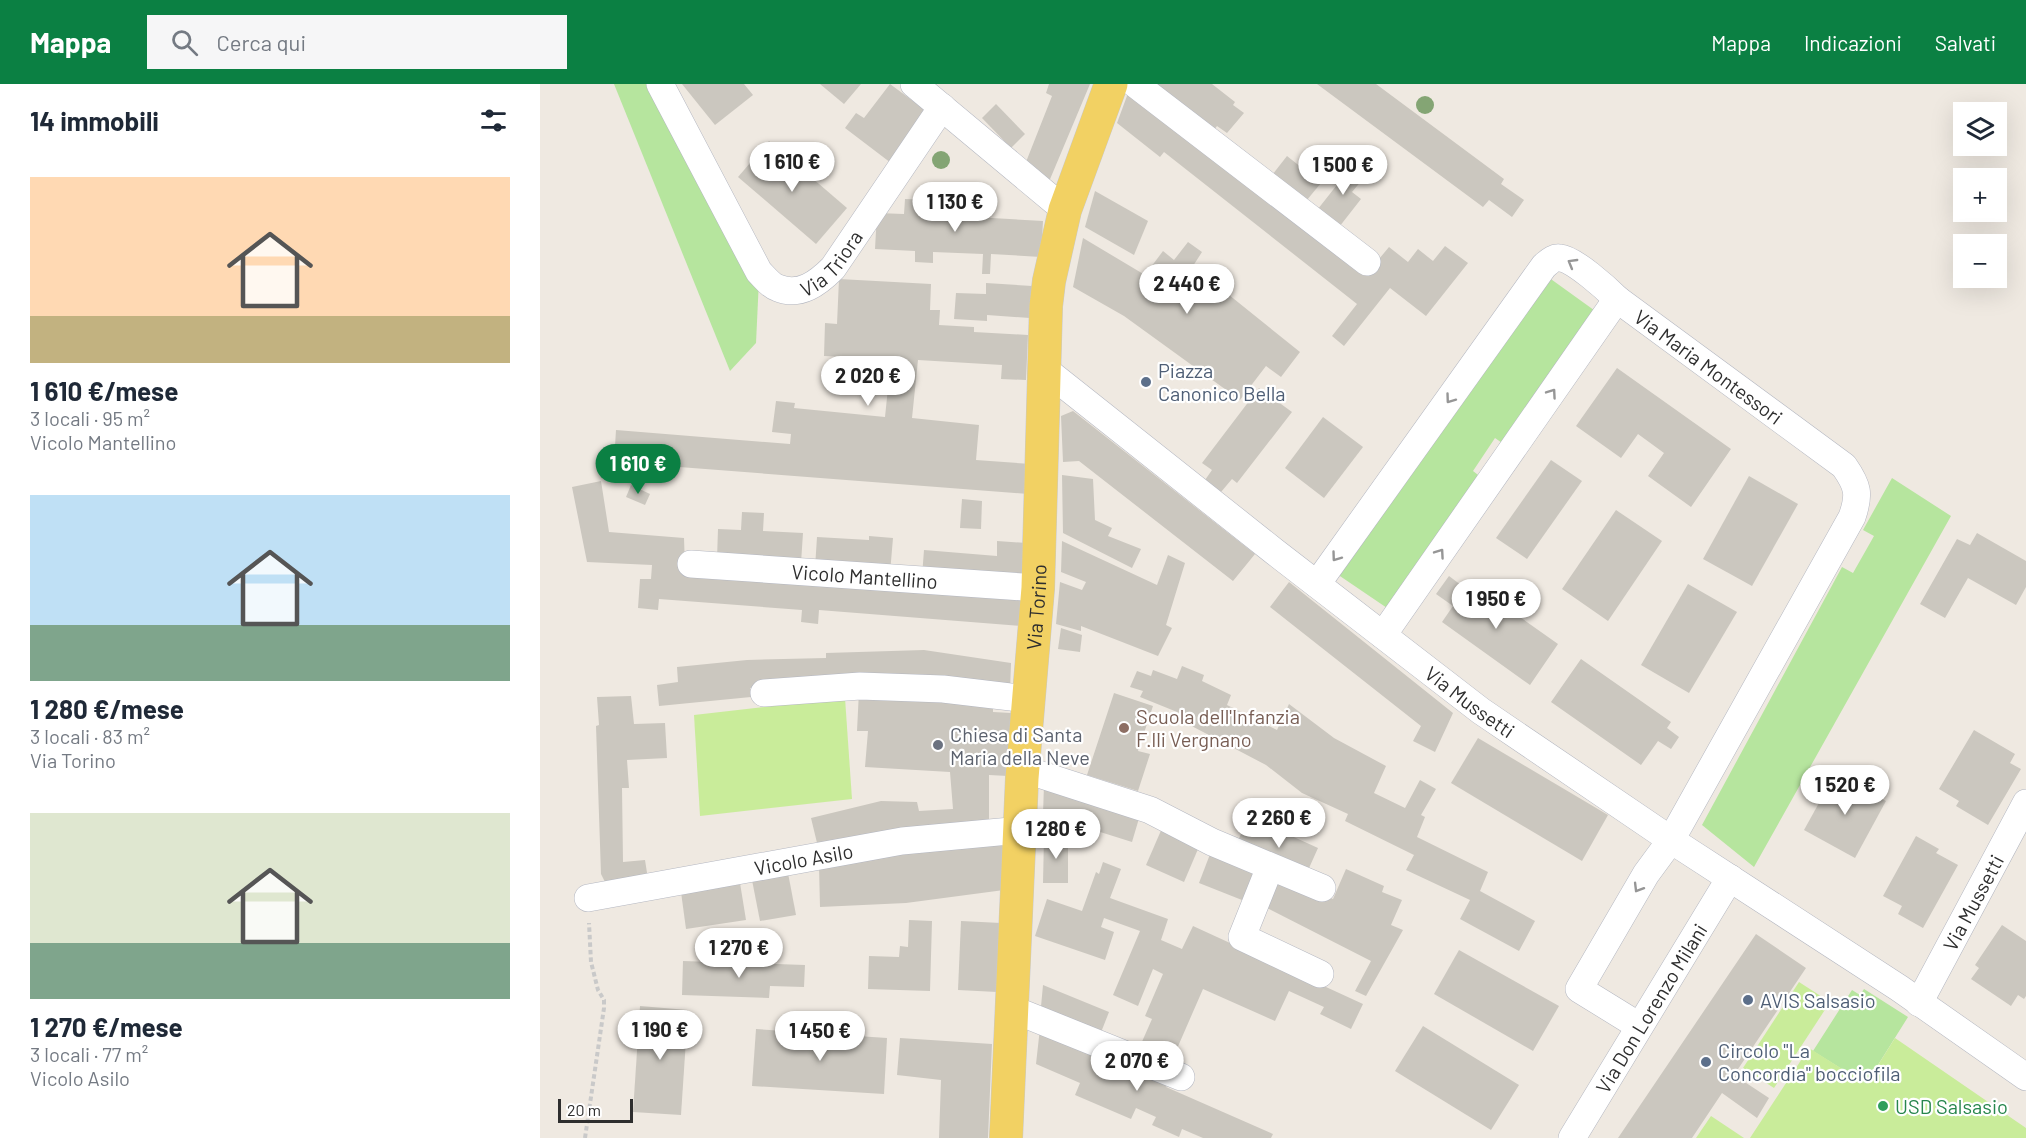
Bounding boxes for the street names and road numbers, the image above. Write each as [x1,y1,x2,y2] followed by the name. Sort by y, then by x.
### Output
[796,226,867,301] street label: Via Triora
[1630,304,1788,429] street label: Via Maria Montessori
[791,559,938,593] street label: Vicolo Mantellino
[1021,564,1051,651] street label: Via Torino
[1421,661,1519,742] street label: Via Mussetti
[752,838,855,880] street label: Vicolo Asilo
[1937,850,2008,955] street label: Via Mussetti
[1590,919,1712,1097] street label: Via Don Lorenzo Milani

